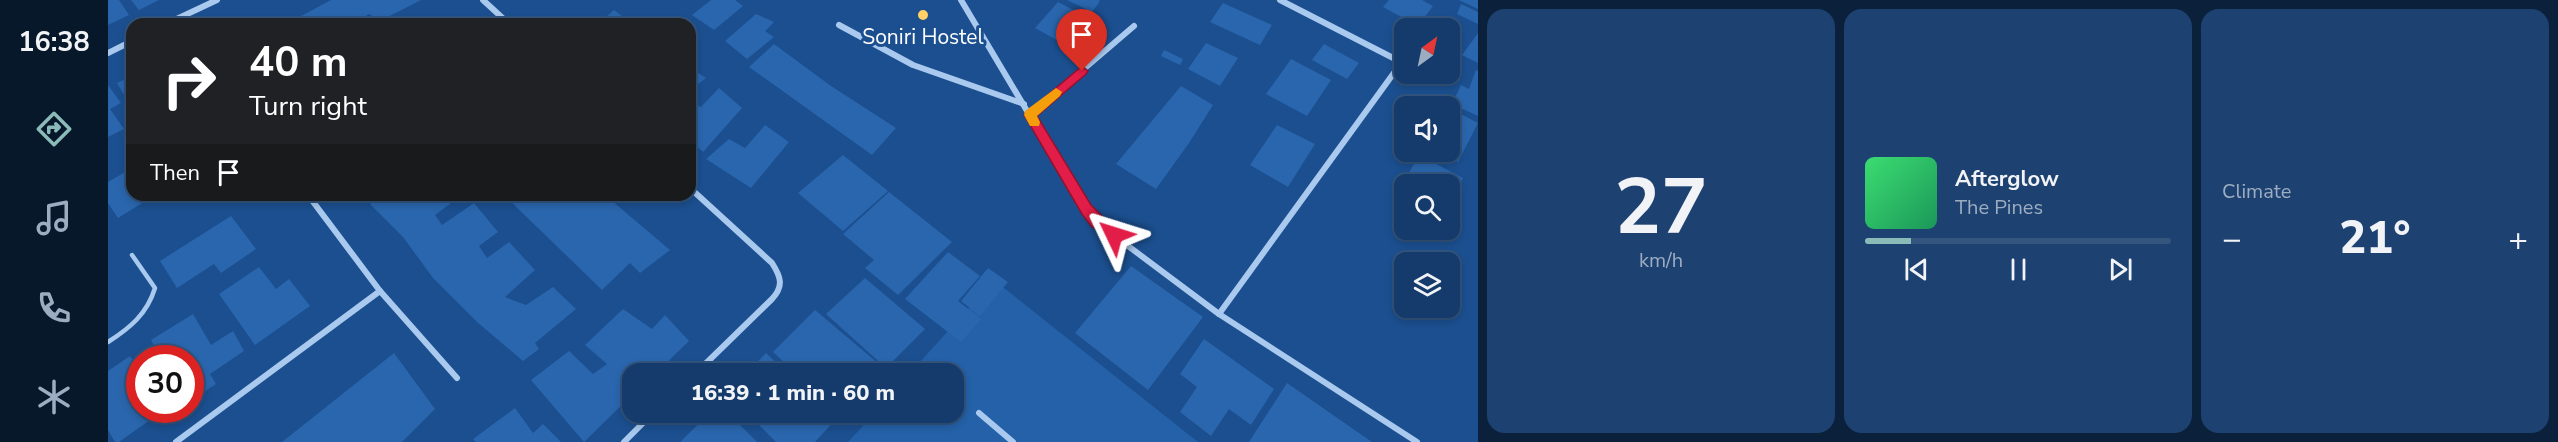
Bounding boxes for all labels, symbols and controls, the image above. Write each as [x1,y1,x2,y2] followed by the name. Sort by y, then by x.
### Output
[916,8,930,22] marker: Soniri Hostel
[1056,9,1107,71] pin
[1065,18,1098,51] icon: arrive
[1394,18,1460,84] north arrow
[1394,18,1460,318] map controls
[862,23,985,51] place label: Soniri Hostel
[18,24,90,61] text: 16:38
[249,34,348,91] text: 40 m
[150,42,228,120] icon: right
[249,88,367,125] text: Turn right
[1394,96,1460,162] button: sound
[33,108,75,150] icon: directions
[1614,154,1708,261] text: 27
[212,156,245,189] icon: arrive
[150,158,200,188] text: Then
[1955,164,2059,194] text: Afterglow
[1394,174,1460,240] button: search
[2222,178,2291,205] text: Climate
[1955,194,2043,221] text: The Pines
[33,197,75,239] icon: music
[1082,203,1146,267] position arrow
[2339,208,2411,269] text: 21°
[2222,217,2242,262] text: −
[2508,217,2528,262] text: +
[1639,247,1683,274] text: km/h
[1394,252,1460,318] button: layers
[1900,253,1933,286] icon: previous
[2002,253,2035,286] icon: pause
[2104,253,2137,286] icon: next
[33,287,75,329] icon: phone
[126,345,204,423] speed limit sign: 30
[33,376,75,418] icon: climate
[691,378,895,408] text: 16:39 · 1 min · 60 m

